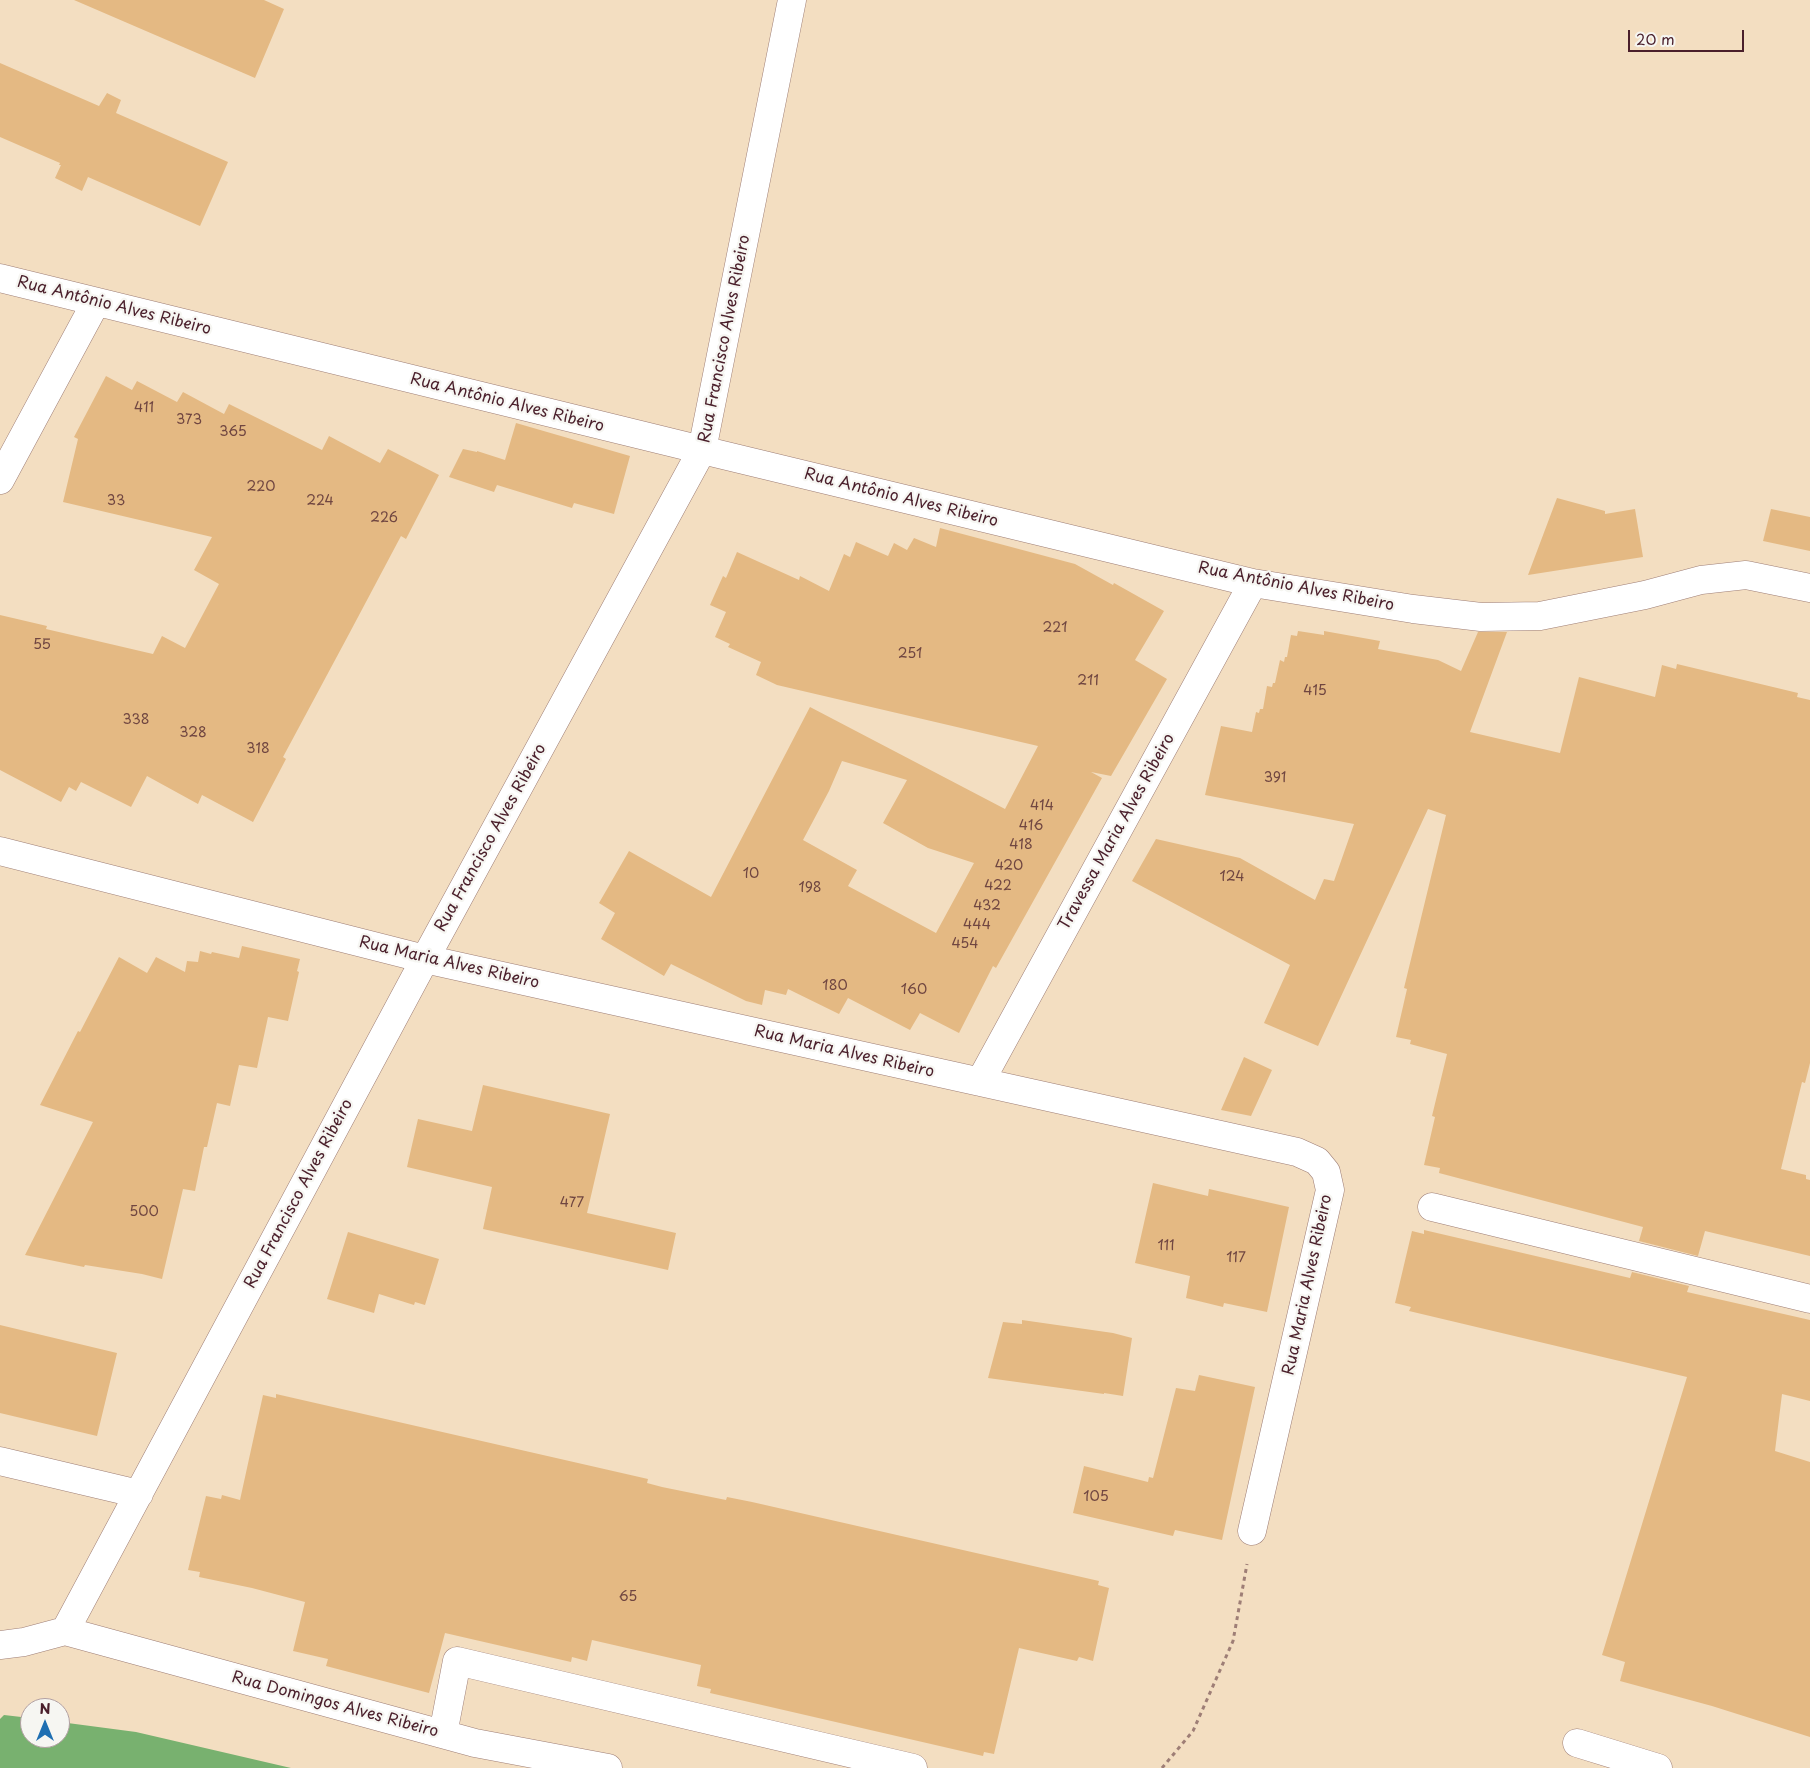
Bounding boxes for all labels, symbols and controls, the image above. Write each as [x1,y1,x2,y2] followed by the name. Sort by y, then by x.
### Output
[1630,20,1746,52] scale bar
[1636,27,1675,50] text: 20 m
[695,233,755,445] street label: Rua Francisco Alves Ribeiro
[15,273,213,339] street label: Rua Antônio Alves Ribeiro
[408,370,606,436] street label: Rua Antônio Alves Ribeiro
[134,400,154,416] house number: 411
[176,412,202,428] house number: 373
[219,424,247,440] house number: 365
[802,465,1000,531] street label: Rua Antônio Alves Ribeiro
[247,479,275,495] house number: 220
[107,493,125,509] house number: 33
[306,493,334,509] house number: 224
[370,510,398,526] house number: 226
[1196,559,1396,615] street label: Rua Antônio Alves Ribeiro
[1042,620,1068,636] house number: 221
[33,637,51,653] house number: 55
[898,646,922,662] house number: 251
[1077,673,1099,689] house number: 211
[1303,683,1327,699] house number: 415
[122,712,150,728] house number: 338
[179,725,207,741] house number: 328
[1055,730,1179,934] street label: Travessa Maria Alves Ribeiro
[246,741,270,757] house number: 318
[431,741,551,935] street label: Rua Francisco Alves Ribeiro
[1264,770,1286,786] house number: 391
[1030,798,1054,814] house number: 414
[1019,818,1043,834] house number: 416
[1009,837,1033,853] house number: 418
[995,858,1023,874] house number: 420
[743,866,759,882] house number: 10
[1219,869,1245,885] house number: 124
[984,878,1012,894] house number: 422
[798,880,822,896] house number: 198
[973,898,1001,914] house number: 432
[963,917,991,933] house number: 444
[357,933,541,993] street label: Rua Maria Alves Ribeiro
[951,936,979,952] house number: 454
[822,978,848,994] house number: 180
[901,982,927,998] house number: 160
[752,1022,936,1082] street label: Rua Maria Alves Ribeiro
[241,1096,357,1292] street label: Rua Francisco Alves Ribeiro
[1279,1193,1337,1377] street label: Rua Maria Alves Ribeiro
[560,1195,584,1211] house number: 477
[129,1204,159,1220] house number: 500
[1157,1238,1175,1254] house number: 111
[1226,1250,1246,1266] house number: 117
[1083,1489,1109,1505] house number: 105
[619,1589,637,1605] house number: 65
[229,1668,441,1742] street label: Rua Domingos Alves Ribeiro
[20,1698,70,1748] north arrow
[39,1698,51,1719] text: N

